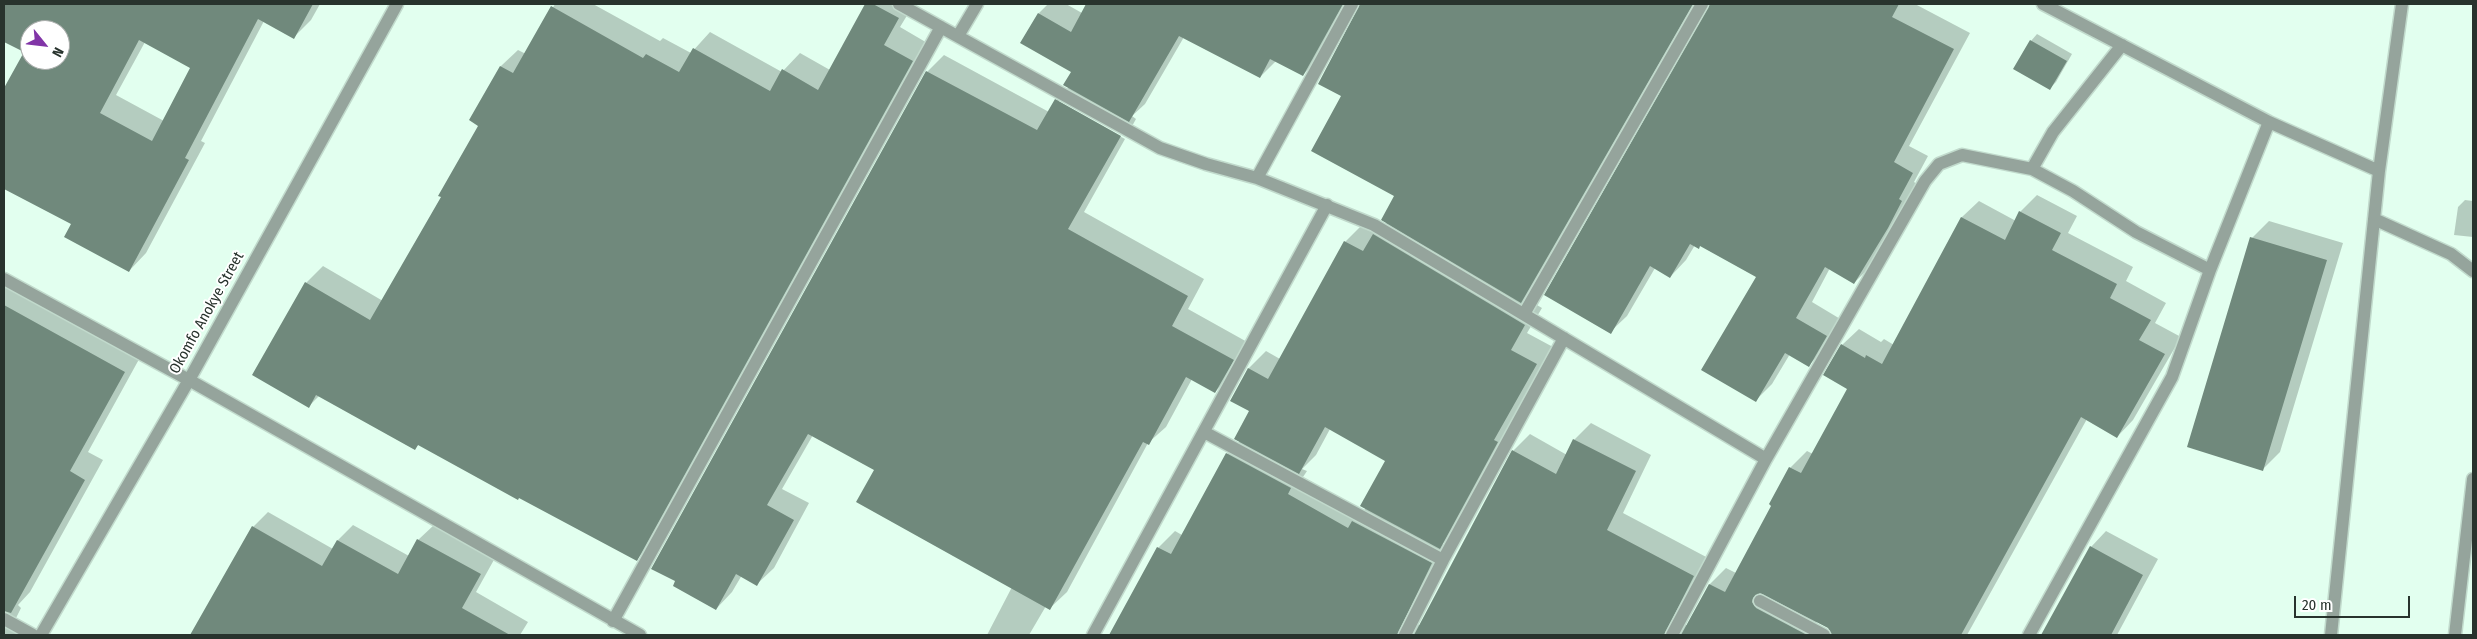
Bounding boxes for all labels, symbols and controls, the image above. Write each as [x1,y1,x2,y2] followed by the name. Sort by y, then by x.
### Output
[20,20,70,70] north arrow
[48,44,67,60] text: N
[166,249,248,377] street label: Okomfo Anokye Street
[2297,586,2413,618] scale bar
[2302,596,2332,614] text: 20 m

